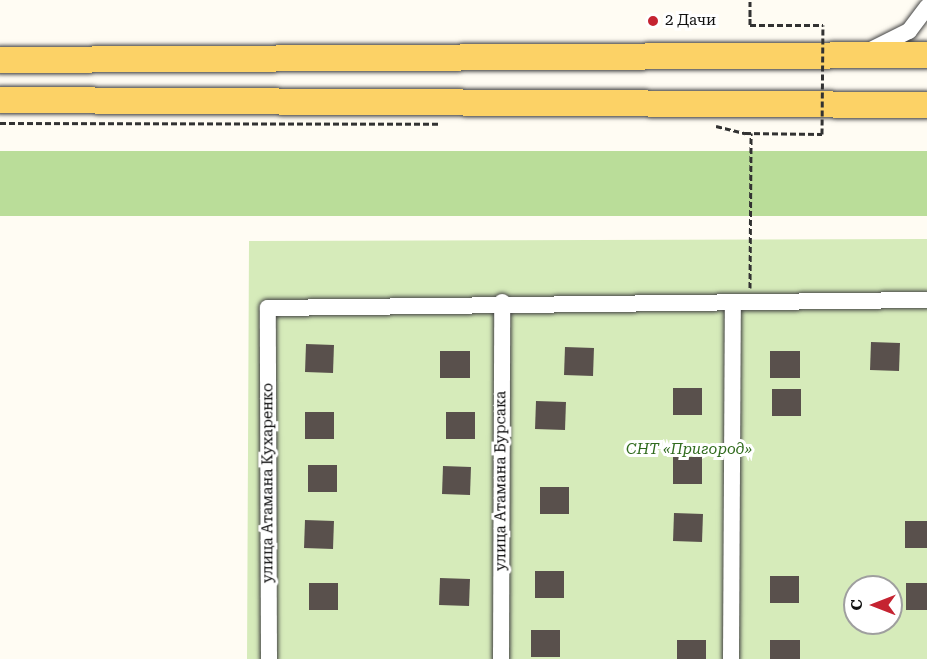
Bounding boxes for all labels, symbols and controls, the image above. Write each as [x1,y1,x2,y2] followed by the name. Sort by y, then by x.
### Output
[665,12,716,30] place label: 2 Дачи
[646,14,660,28] marker: 2 Дачи
[259,383,277,583] street label: улица Атамана Кухаренко
[492,391,510,571] street label: улица Атамана Бурсака
[626,441,752,459] park label: СНТ «Пригород»
[843,575,903,635] north arrow
[847,599,866,611] text: С

